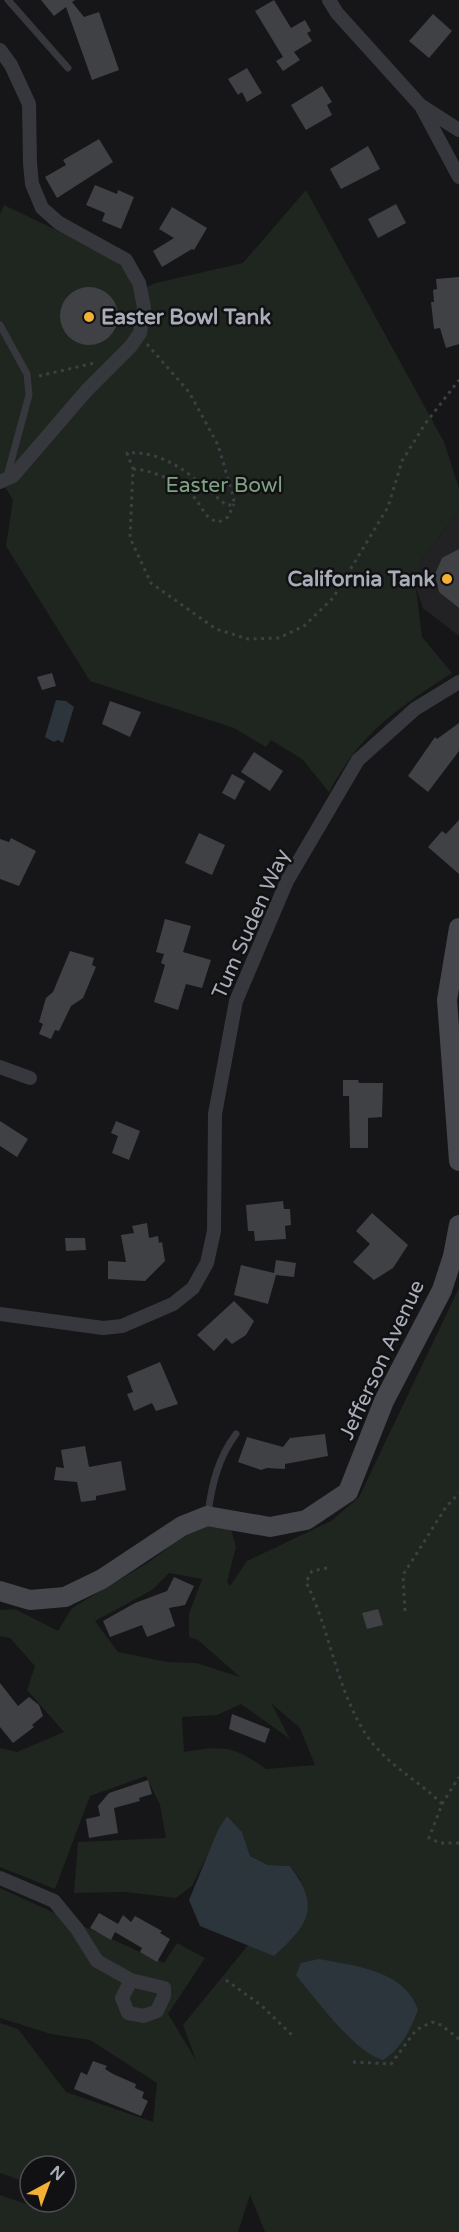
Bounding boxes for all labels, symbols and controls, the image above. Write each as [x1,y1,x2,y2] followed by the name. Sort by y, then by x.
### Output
[101,305,271,330] place label: Easter Bowl Tank
[82,310,96,324] marker: Easter Bowl Tank
[165,473,283,498] park label: Easter Bowl
[287,567,436,592] place label: California Tank
[440,572,454,586] marker: California Tank
[207,845,295,1003] street label: Tum Suden Way
[334,1276,430,1444] street label: Jefferson Avenue
[18,2154,78,2214] north arrow
[46,2162,69,2185] text: N

